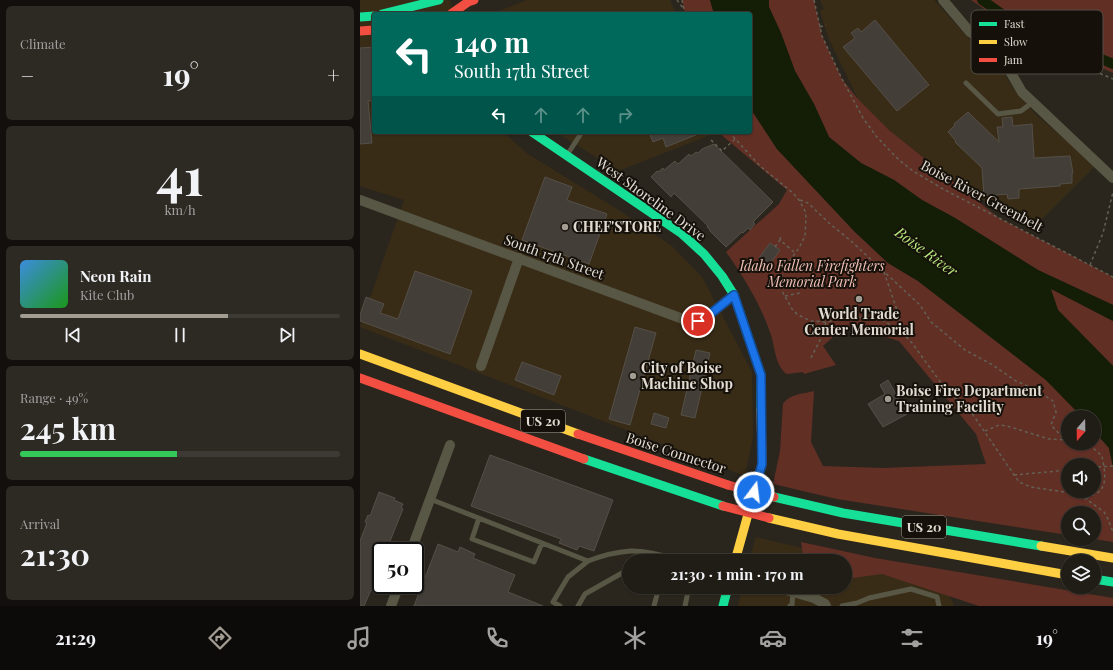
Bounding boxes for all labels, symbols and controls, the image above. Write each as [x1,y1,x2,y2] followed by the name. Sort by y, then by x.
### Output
[971,10,1103,74] legend
[1004,16,1024,31] text: Fast
[454,23,529,60] text: 140 m
[388,28,440,80] icon: left
[1004,34,1028,49] text: Slow
[20,35,66,52] text: Climate
[1003,52,1023,67] text: Jam
[163,54,199,94] text: 19°
[454,59,589,83] text: South 17th Street
[20,60,34,90] text: −
[327,60,340,90] text: +
[488,104,510,126] icon: left
[530,104,552,126] icon: ahead
[572,104,594,126] icon: ahead
[614,104,636,126] icon: right
[156,140,204,209] text: 41
[592,152,710,245] street label: West Shoreline Drive
[918,155,1048,236] street label: Boise River Greenbelt
[164,201,196,218] text: km/h
[573,217,661,236] place label: CHEF'STORE
[891,221,962,281] water label: Boise River
[560,222,570,232] marker: CHEF'STORE
[502,230,608,284] street label: South 17th Street
[738,256,885,291] park label: Idaho Fallen Firefighters Memorial Park
[80,266,151,286] text: Neon Rain
[80,286,134,303] text: Kite Club
[854,294,864,304] marker: World Trade Center Memorial
[681,304,715,338] pin
[804,304,914,339] place label: World Trade Center Memorial
[687,310,709,332] icon: arrive
[62,324,84,346] icon: previous
[169,324,191,346] icon: pause
[276,324,298,346] icon: next
[641,358,733,393] place label: City of Boise Machine Shop
[628,371,638,381] marker: City of Boise Machine Shop
[896,381,1042,416] place label: Boise Fire Department Training Facility
[20,389,88,406] text: Range · 49%
[883,394,893,404] marker: Boise Fire Department Training Facility
[20,408,116,448] text: 245 km
[521,410,565,432] road number: US 20
[1061,410,1101,450] north arrow
[1061,410,1101,594] map controls
[624,427,729,478] street label: Boise Connector
[1061,458,1101,498] button: sound
[733,471,775,513] position arrow
[1061,506,1101,546] button: search
[20,515,60,532] text: Arrival
[902,516,946,538] road number: US 20
[20,534,90,574] text: 21:30
[372,542,424,594] speed limit sign: 50
[1061,554,1101,594] button: layers
[670,564,804,584] text: 21:30 · 1 min · 170 m
[206,624,234,652] icon: directions
[345,624,373,652] icon: music
[483,624,511,652] icon: phone
[621,624,649,652] icon: climate
[759,624,787,652] icon: car
[898,624,926,652] icon: filters
[55,626,96,650] text: 21:29
[1036,626,1058,650] text: 19°

